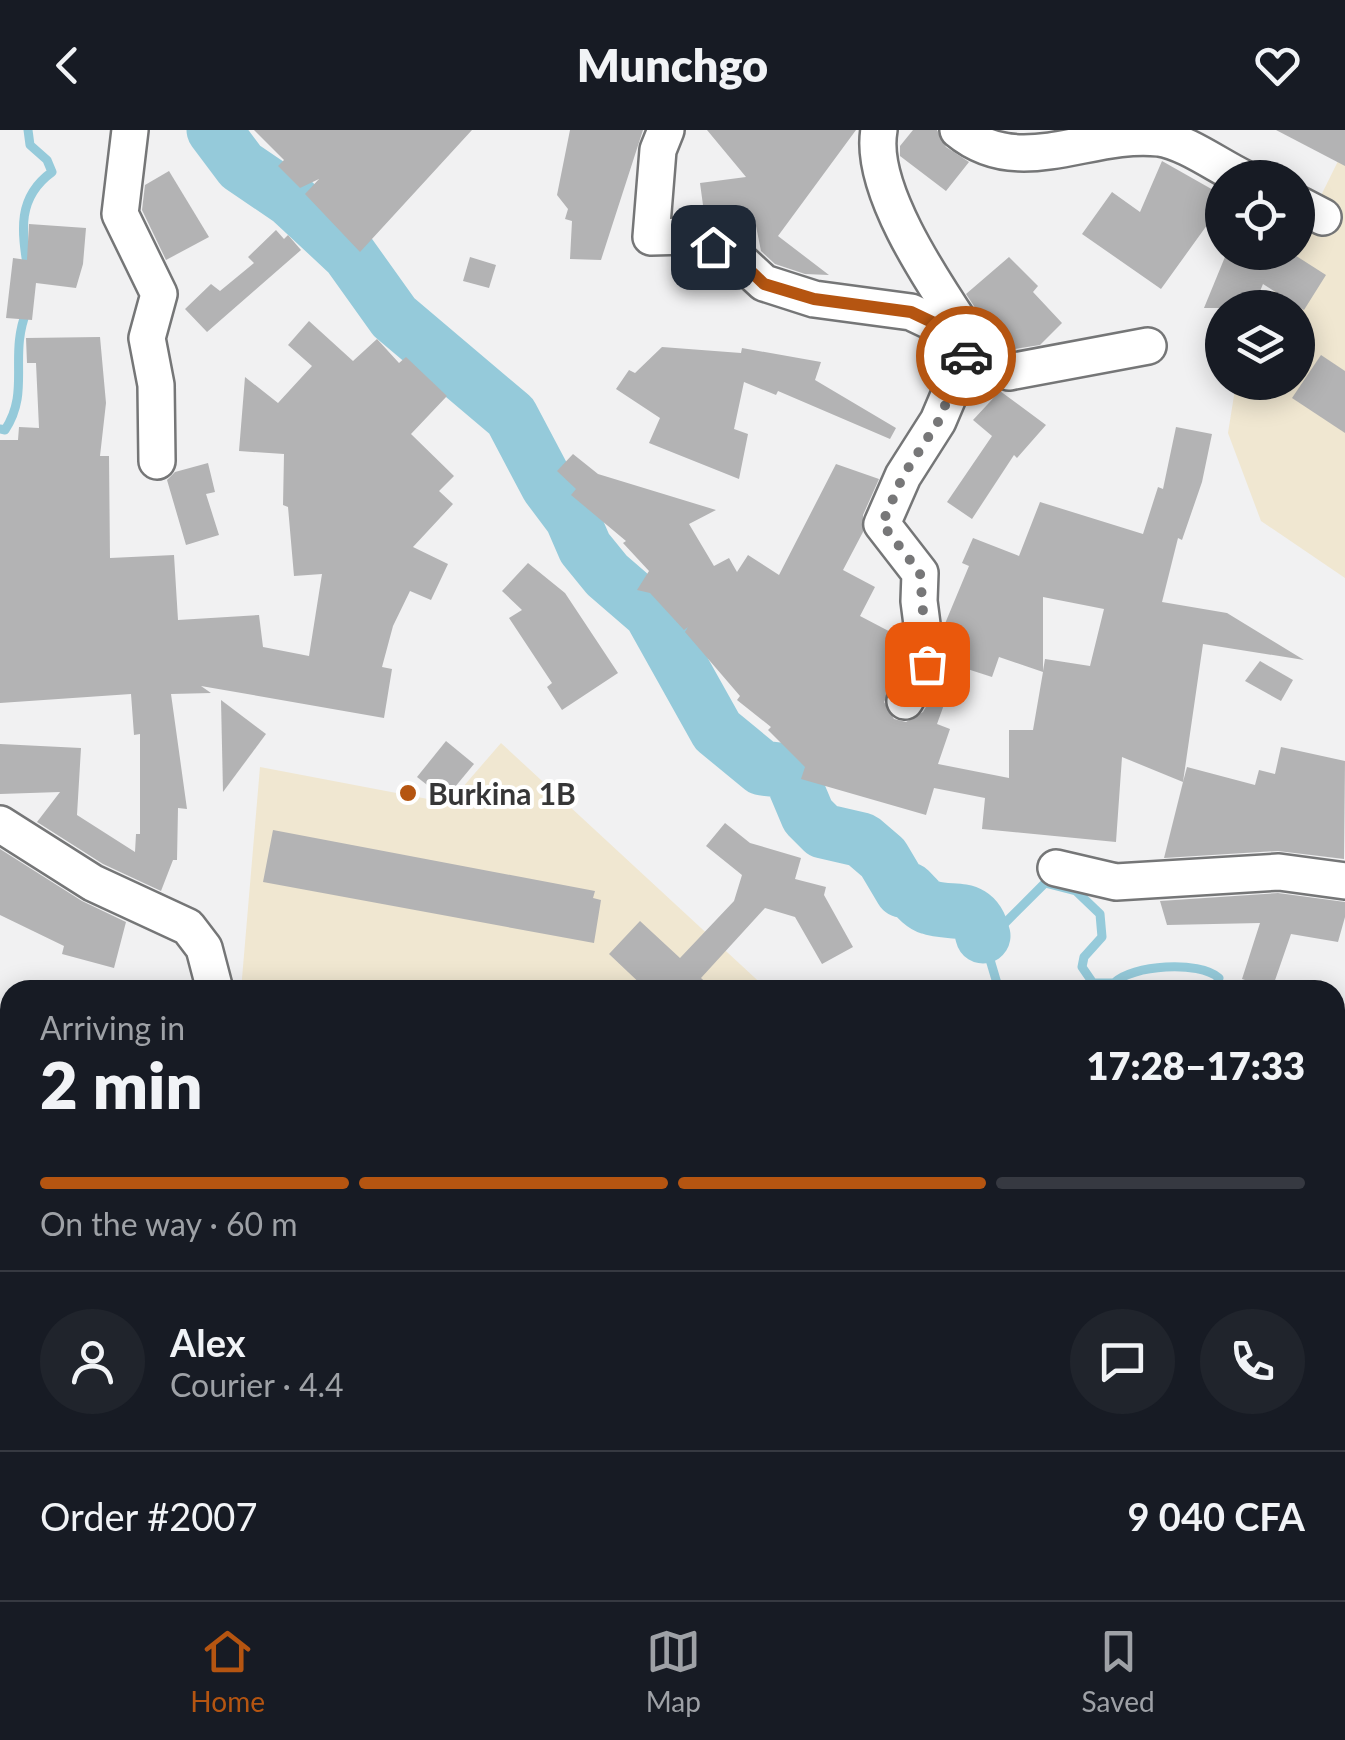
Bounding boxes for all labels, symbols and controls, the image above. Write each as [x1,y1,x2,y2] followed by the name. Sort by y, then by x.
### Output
[40,38,95,93] icon: back
[577,38,768,92] text: Munchgo
[1250,38,1305,93] icon: heart
[1205,160,1315,400] map controls
[1205,160,1315,270] button: locate
[671,205,756,290] pin
[686,220,741,275] icon: home
[1205,290,1315,400] button: layers
[916,306,1016,406] courier
[939,329,994,384] icon: car
[885,622,970,707] pin
[900,637,955,692] icon: bag
[428,775,576,811] place label: Burkina 1B
[397,782,419,804] marker: Burkina 1B
[40,1008,185,1047] text: Arriving in
[1086,1042,1305,1088] text: 17:28–17:33
[40,1045,202,1123] text: 2 min
[40,1204,298,1243] text: On the way · 60 m
[40,1309,145,1414] button: person
[1070,1309,1175,1414] button: chat
[1200,1309,1305,1414] button: phone
[170,1319,246,1365] text: Alex
[170,1365,344,1404] text: Courier · 4.4
[40,1493,257,1539] text: Order #2007
[1128,1493,1305,1539] text: 9 040 CFA
[190,1624,265,1718] tab: Home
[646,1624,701,1718] tab: Map
[1082,1624,1155,1718] tab: Saved

